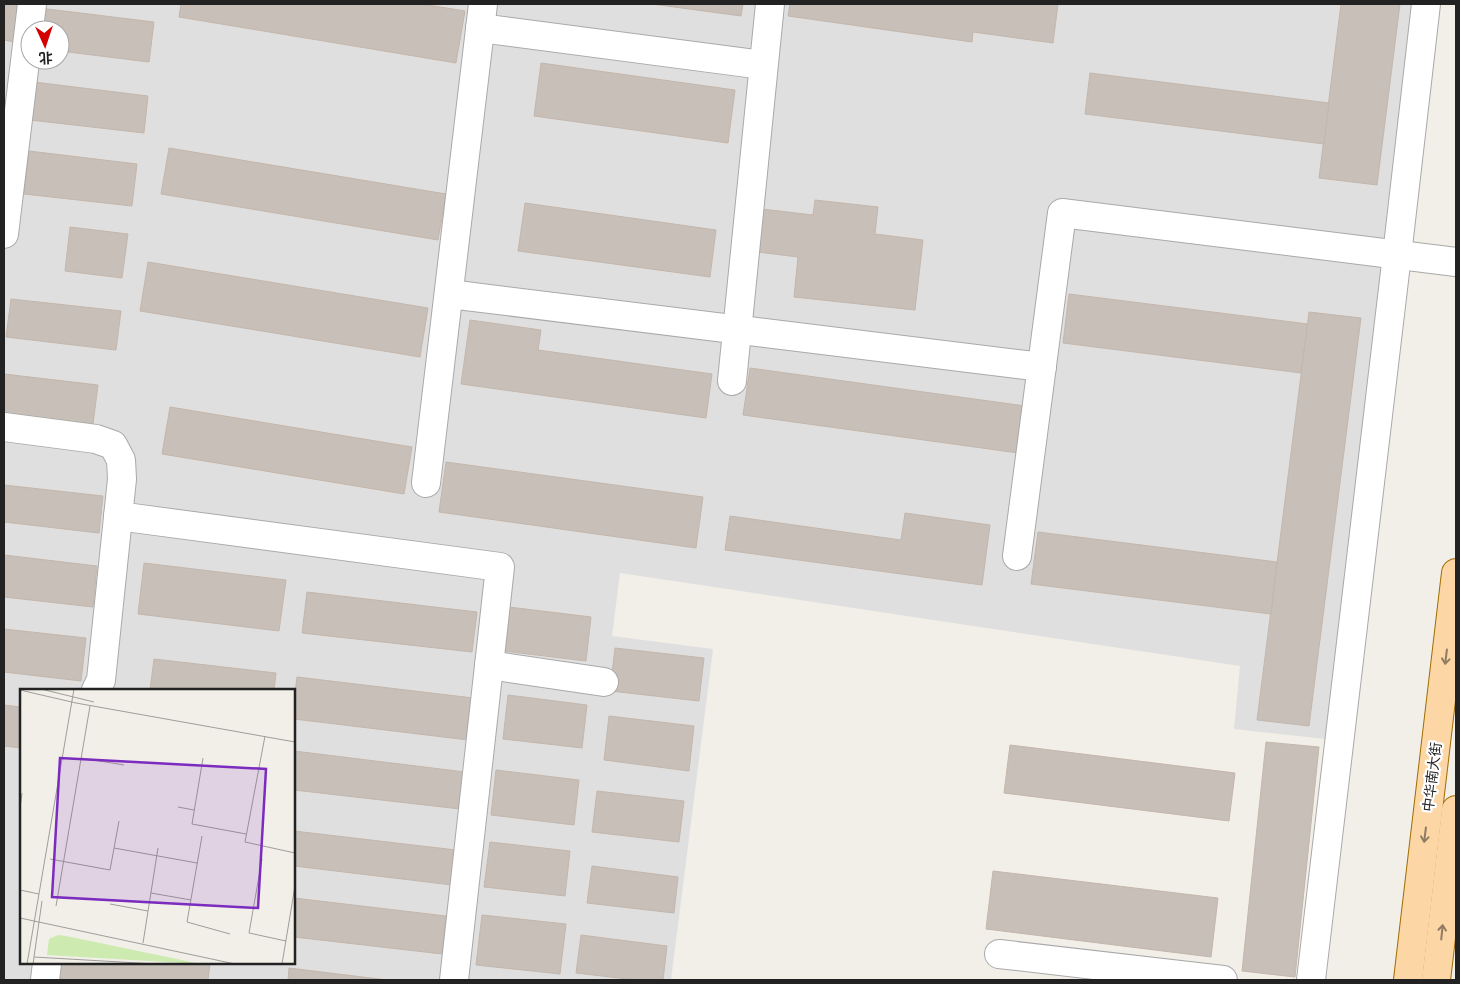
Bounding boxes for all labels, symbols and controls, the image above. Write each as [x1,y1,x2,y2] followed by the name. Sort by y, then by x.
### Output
[20,20,70,70] north arrow
[38,49,53,66] text: 北
[1441,648,1451,664] one-way arrow
[20,689,295,964] inset map
[1420,741,1445,813] street label: 中华南大街
[1420,827,1430,843] one-way arrow
[1437,924,1447,940] one-way arrow

